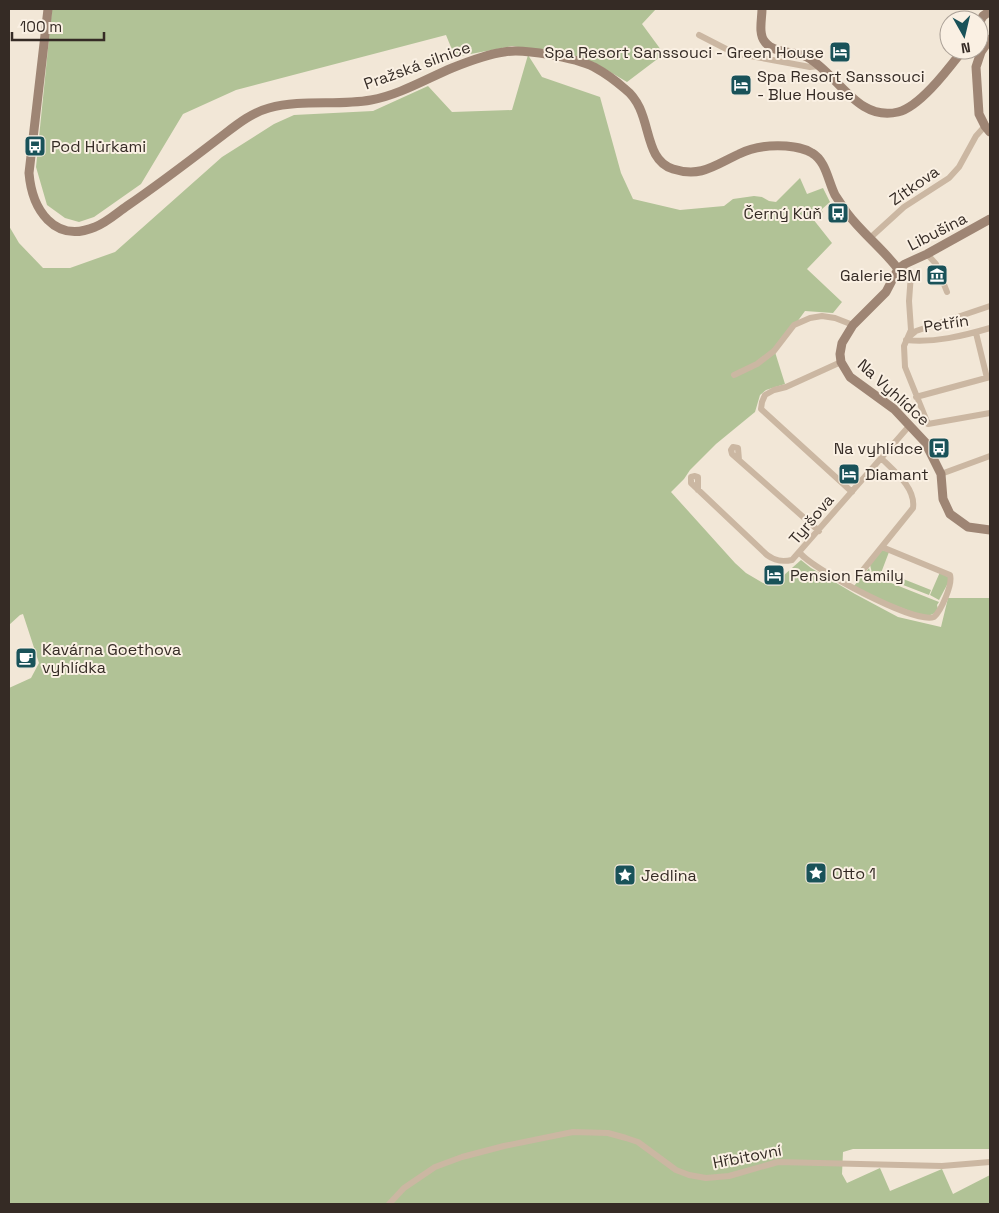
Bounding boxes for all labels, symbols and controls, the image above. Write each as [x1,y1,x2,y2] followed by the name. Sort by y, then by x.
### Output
[12,10,105,42] scale bar
[939,10,989,60] north arrow
[20,17,62,36] text: 100 m
[361,36,473,95] street label: Pražská silnice
[960,38,972,57] text: N
[828,40,852,64] hotel icon: Spa Resort Sanssouci - Green House
[545,42,824,63] place label: Spa Resort Sanssouci - Green House
[757,66,925,105] place label: Spa Resort Sanssouci - Blue House
[729,73,753,97] hotel icon: Spa Resort Sanssouci - Blue House
[23,134,47,158] bus stop icon: Pod Hůrkami
[51,136,146,157] place label: Pod Hůrkami
[885,161,943,210] street label: Zítkova
[826,201,850,225] bus stop icon: Černý Kůň
[743,203,822,224] place label: Černý Kůň
[904,208,971,255] street label: Libušina
[925,263,949,287] museum icon: Galerie BM
[840,265,921,286] place label: Galerie BM
[922,310,970,337] street label: Petřín
[853,354,934,430] street label: Na Vyhlídce
[927,436,951,460] bus stop icon: Na vyhlídce
[834,438,923,459] place label: Na vyhlídce
[837,462,861,486] hotel icon: Diamant
[865,464,929,485] place label: Diamant
[784,490,839,549] street label: Tyršova
[762,563,786,587] hotel icon: Pension Family
[790,565,904,586] place label: Pension Family
[42,639,181,678] place label: Kavárna Goethova vyhlídka
[14,646,38,670] cafe icon: Kavárna Goethova vyhlídka
[804,861,828,885] place icon: Otto 1
[613,863,637,887] place icon: Jedlina
[832,863,876,884] place label: Otto 1
[641,865,697,886] place label: Jedlina
[711,1140,783,1173] street label: Hřbitovní

